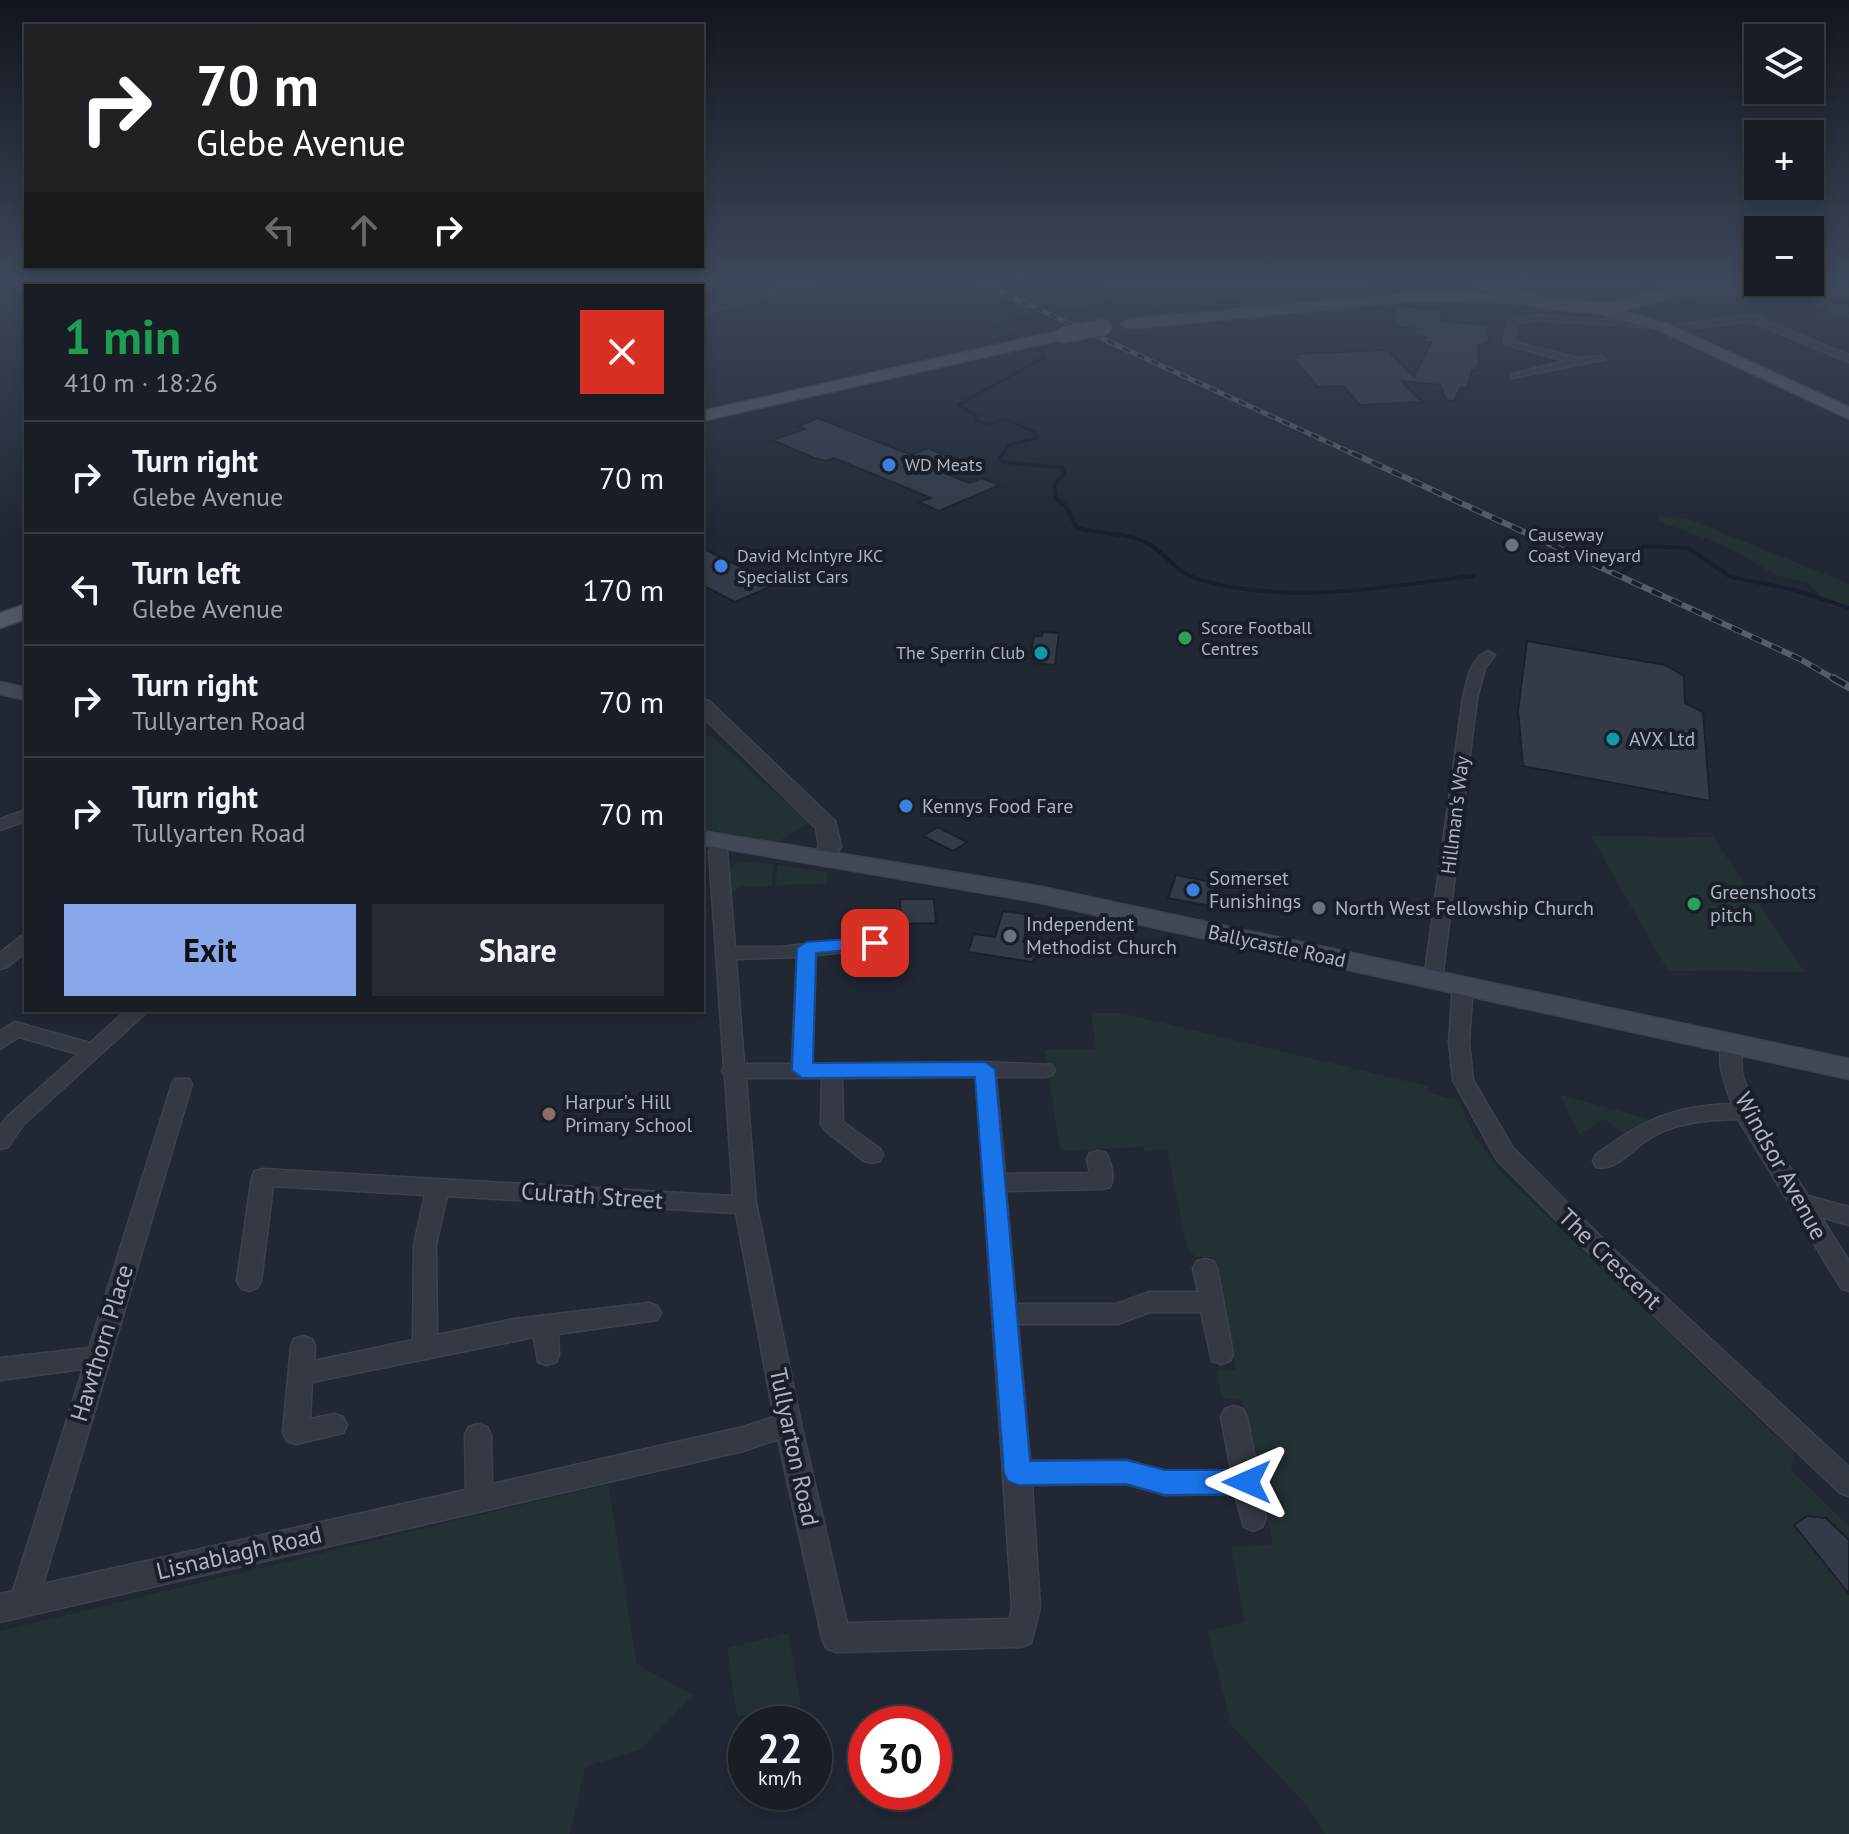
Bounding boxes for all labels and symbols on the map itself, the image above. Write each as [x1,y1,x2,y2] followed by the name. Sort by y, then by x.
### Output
[905,453,982,476] place label: WD Meats
[880,456,898,474] marker: WD Meats
[1528,523,1641,567] place label: Causeway Coast Vineyard
[1503,536,1521,554] marker: Causeway Coast Vineyard
[737,544,883,588] place label: David McIntyre JKC Specialist Cars
[712,557,730,575] marker: David McIntyre JKC Specialist Cars
[1201,616,1313,660] place label: Score Football Centres
[1176,629,1194,647] marker: Score Football Centres
[896,641,1025,664] place label: The Sperrin Club
[1032,644,1050,662] marker: The Sperrin Club
[1629,726,1695,752] place label: AVX Ltd
[1604,730,1622,748] marker: AVX Ltd
[1435,754,1475,876] street label: Hillman's Way
[922,793,1073,819] place label: Kennys Food Fare
[897,797,915,815] marker: Kennys Food Fare
[1209,865,1301,914] place label: Somerset Funishings
[1710,879,1816,928] place label: Greenshoots pitch
[1184,881,1202,899] marker: Somerset Funishings
[1335,895,1594,921] place label: North West Fellowship Church
[1685,895,1703,913] marker: Greenshoots pitch
[1310,899,1328,917] marker: North West Fellowship Church
[841,909,909,977] pin
[1026,911,1177,960] place label: Independent Methodist Church
[1206,919,1348,973] street label: Ballycastle Road
[1001,927,1019,945] marker: Independent Methodist Church
[1728,1086,1835,1245] street label: Windsor Avenue
[565,1089,693,1138] place label: Harpur's Hill Primary School
[540,1105,558,1123] marker: Harpur's Hill Primary School
[520,1175,664,1216] street label: Culrath Street
[1552,1201,1669,1316] street label: The Crescent
[63,1261,140,1425] street label: Hawthorn Place
[763,1365,826,1529] street label: Tullyarton Road
[1205,1440,1289,1524] position arrow
[153,1518,325,1587] street label: Lisnablagh Road
[848,1706,952,1810] speed limit sign: 30

